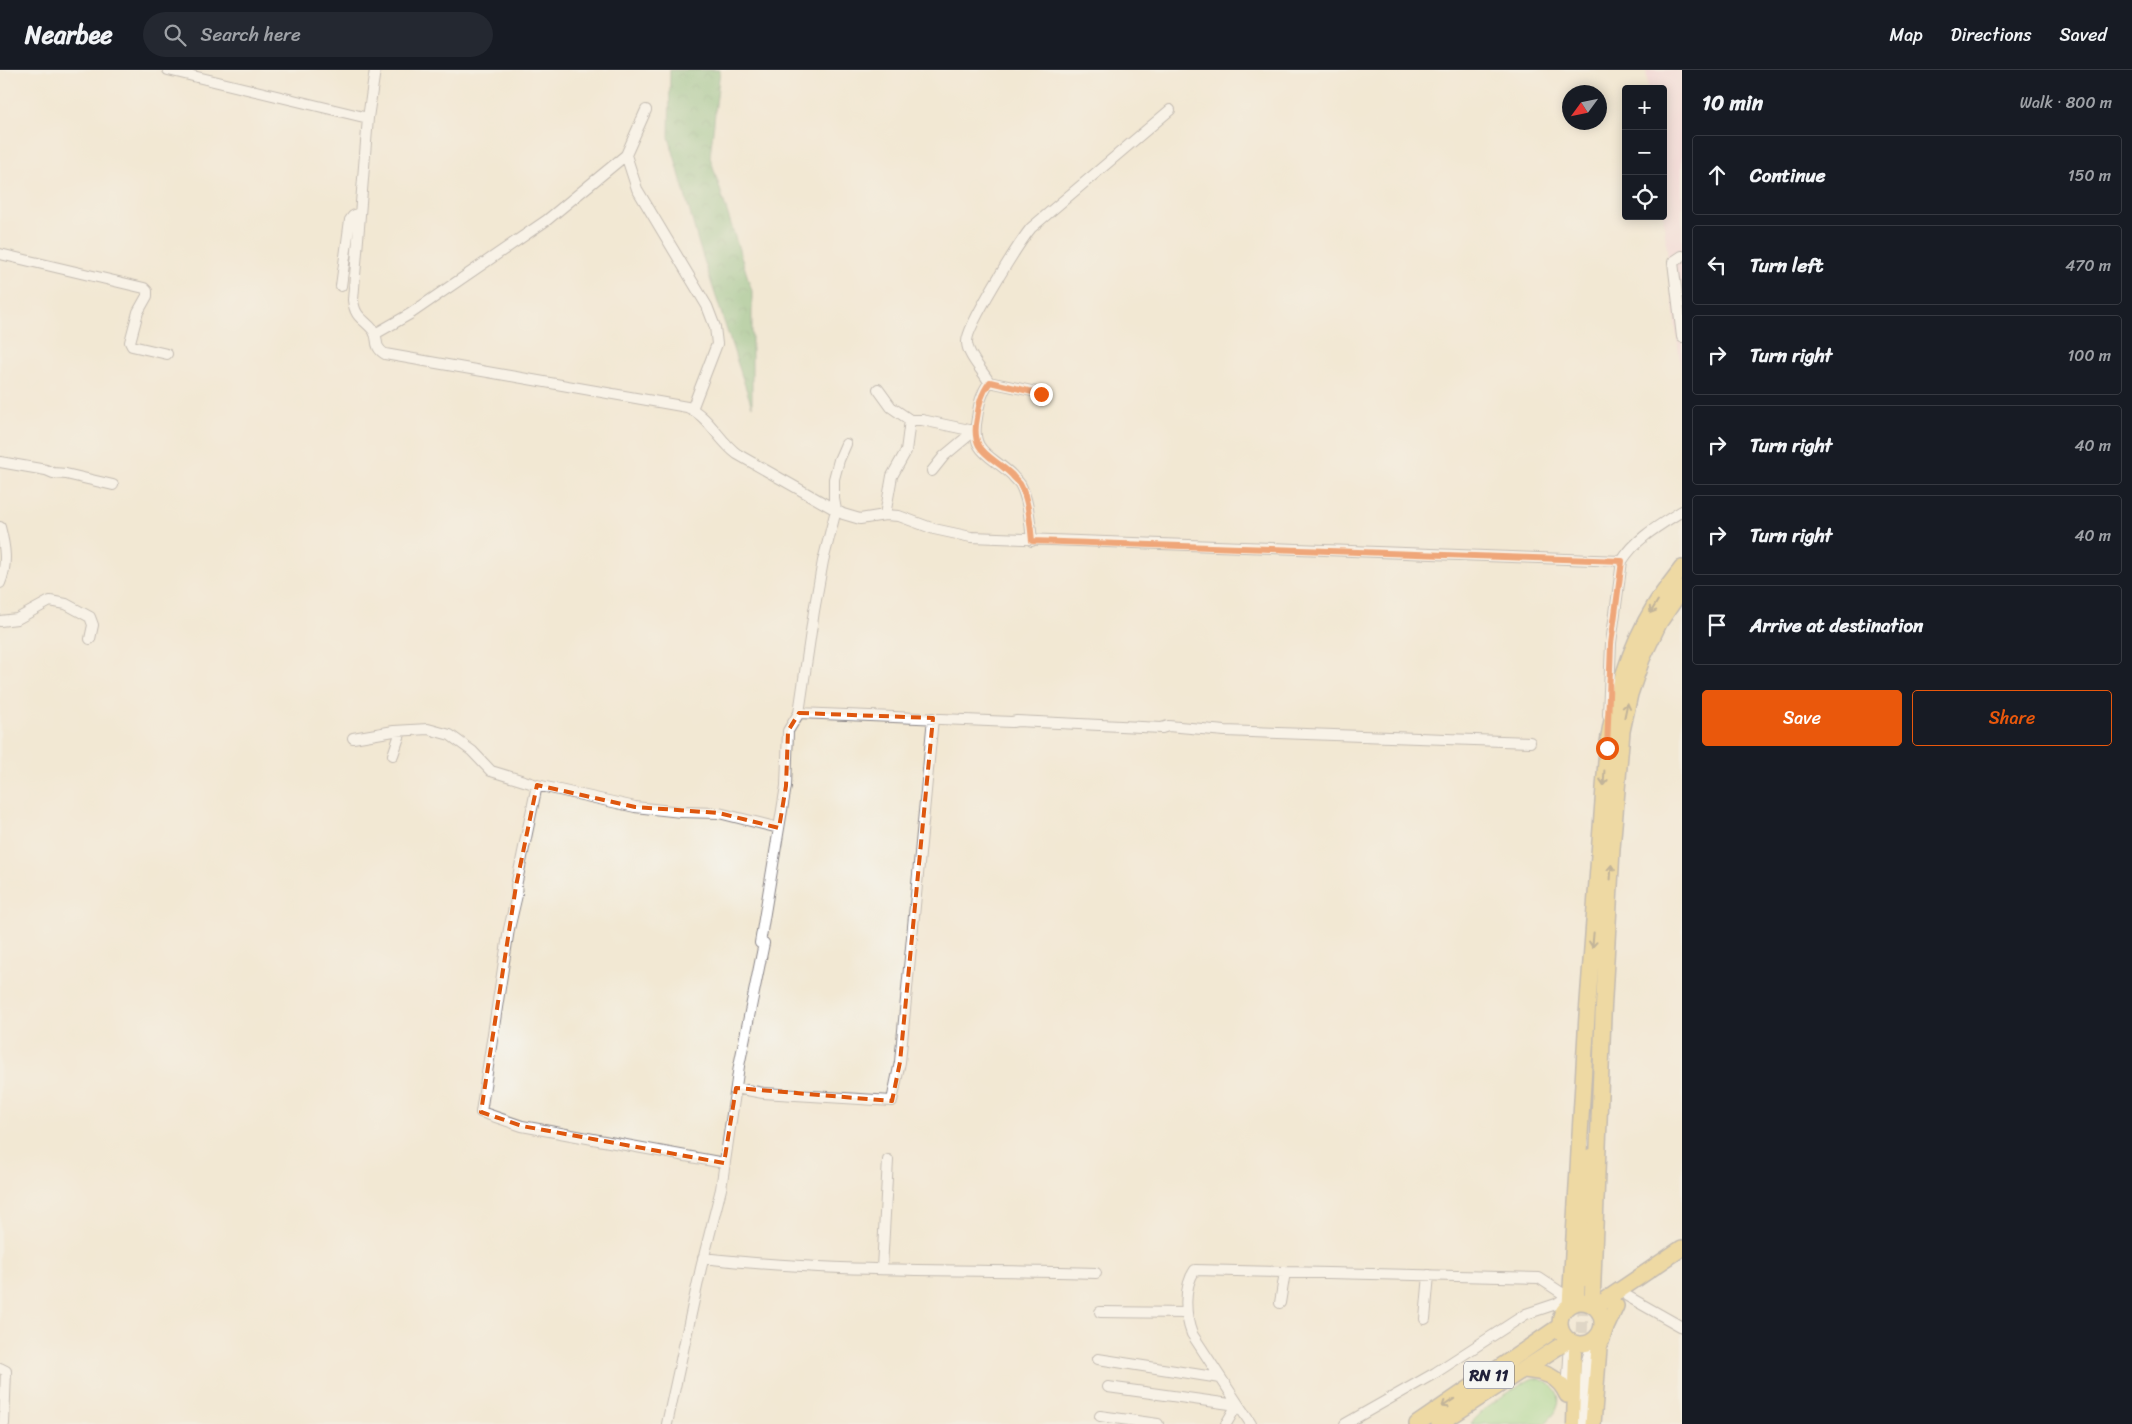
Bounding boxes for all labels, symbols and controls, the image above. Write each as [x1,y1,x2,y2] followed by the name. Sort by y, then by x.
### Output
[143,12,493,57] search box
[25,14,113,56] text: Nearbee
[201,18,301,51] text: Search here
[1890,19,1923,51] text: Map
[1951,19,2032,51] text: Directions
[2060,19,2107,51] text: Saved
[161,21,189,49] icon: search
[1702,84,1763,122] text: 10 min
[1562,85,1607,130] north arrow
[1622,85,1667,220] map controls
[1622,85,1667,130] button: +
[2020,88,2112,117] text: Walk · 800 m
[1622,130,1667,175] button: −
[1750,159,1826,192] text: Continue
[1703,161,1731,189] icon: ahead
[2068,161,2111,190] text: 150 m
[1622,175,1667,220] button: locate
[1750,249,1823,282] text: Turn left
[1703,251,1731,279] icon: left
[2065,251,2111,280] text: 470 m
[1750,339,1832,372] text: Turn right
[1703,341,1731,369] icon: right
[2067,341,2111,370] text: 100 m
[1030,383,1053,406] route end
[1750,429,1832,462] text: Turn right
[1703,431,1731,459] icon: right
[2074,431,2111,460] text: 40 m
[1750,519,1832,552] text: Turn right
[1703,521,1731,549] icon: right
[2074,521,2111,550] text: 40 m
[1648,600,1658,614] one-way arrow
[1750,609,1923,642] text: Arrive at destination
[1703,611,1731,639] icon: arrive
[1702,690,1902,746] button: Save
[1912,690,2112,746] button: Share
[1622,702,1632,718] one-way arrow
[1596,737,1619,760] route start
[1599,770,1608,786] one-way arrow
[1606,864,1615,880] one-way arrow
[1588,932,1598,948] one-way arrow
[1464,1362,1514,1388] road number: RN 11
[1441,1398,1455,1408] one-way arrow

